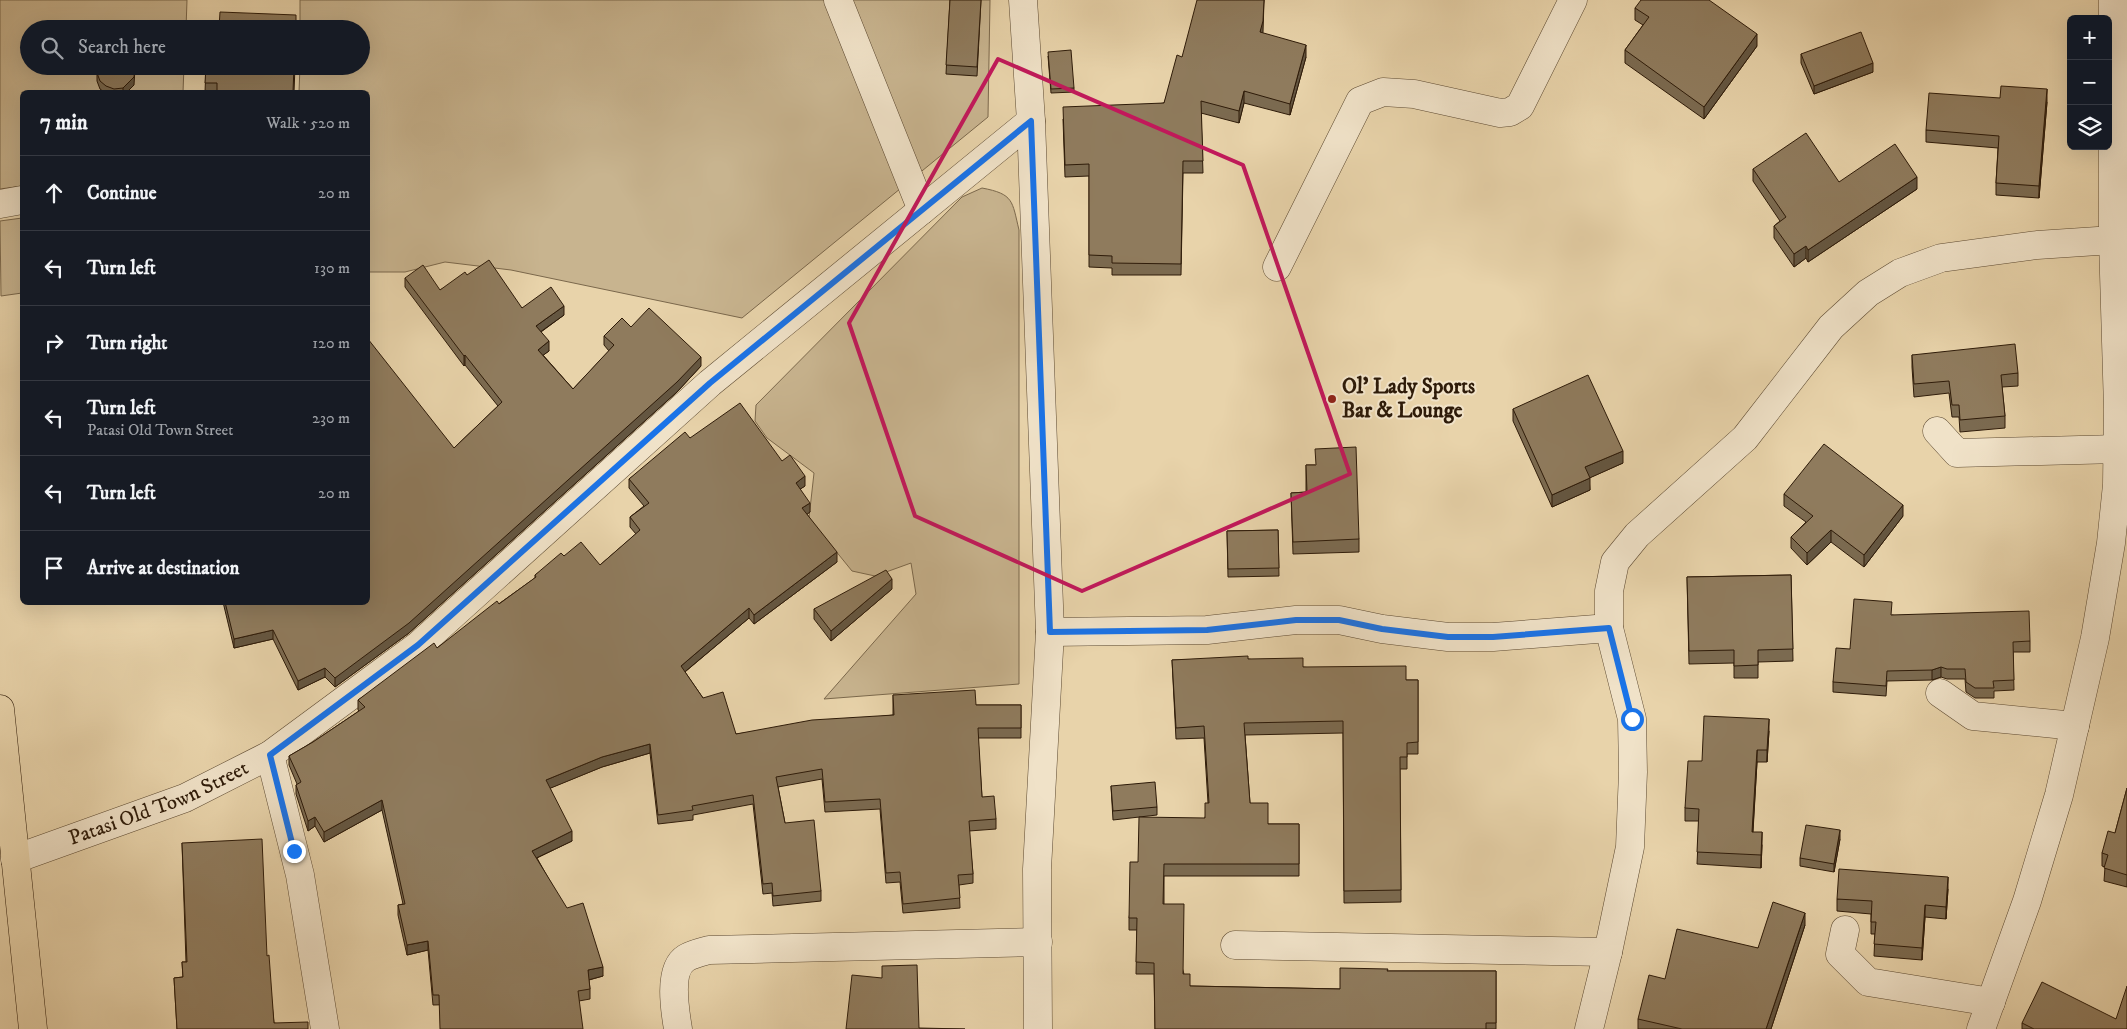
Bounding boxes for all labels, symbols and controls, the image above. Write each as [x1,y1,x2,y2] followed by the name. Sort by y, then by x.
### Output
[2067,15,2112,150] map controls
[2067,15,2112,60] button: +
[20,20,370,75] search box
[38,34,66,62] icon: search
[78,36,166,59] text: Search here
[2067,60,2112,105] button: −
[2067,105,2112,150] button: layers
[40,110,88,136] text: 7 min
[266,113,350,133] text: Walk · 520 m
[40,179,68,207] icon: ahead
[87,182,157,205] text: Continue
[318,183,350,203] text: 20 m
[40,254,68,282] icon: left
[87,257,156,280] text: Turn left
[314,258,350,278] text: 130 m
[40,329,68,357] icon: right
[87,332,167,355] text: Turn right
[312,333,350,353] text: 120 m
[1342,374,1475,424] place label: Ol' Lady Sports Bar & Lounge
[1326,393,1338,405] marker: Ol' Lady Sports Bar & Lounge
[87,397,156,420] text: Turn left
[40,404,68,432] icon: left
[312,408,350,428] text: 230 m
[87,420,233,440] text: Patasi Old Town Street
[40,479,68,507] icon: left
[87,482,156,505] text: Turn left
[318,483,350,503] text: 20 m
[40,554,68,582] icon: arrive
[87,557,239,580] text: Arrive at destination
[1621,708,1644,731] route start
[65,755,253,852] street label: Patasi Old Town Street
[283,840,306,863] route end

